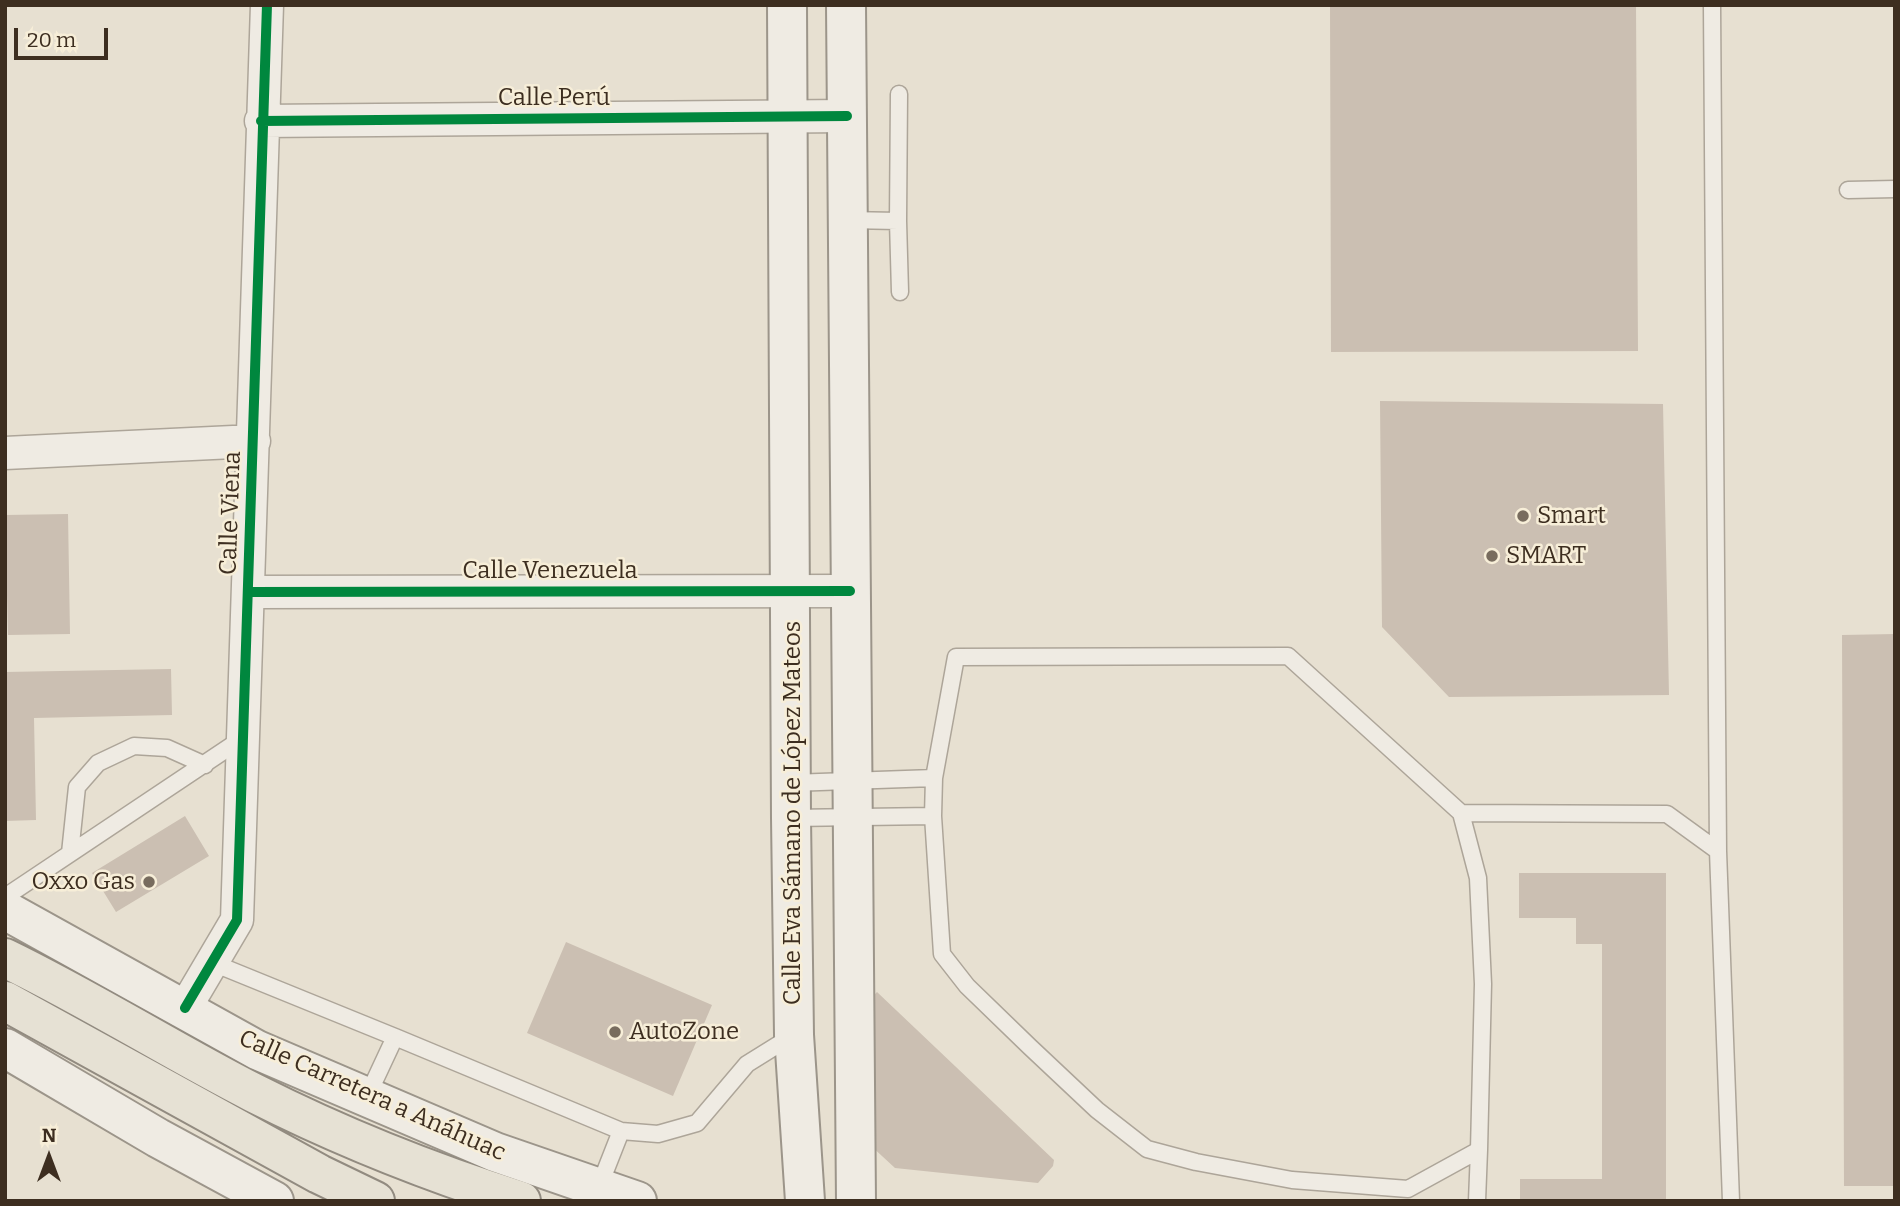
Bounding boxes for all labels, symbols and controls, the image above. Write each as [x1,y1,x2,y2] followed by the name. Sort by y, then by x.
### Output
[18,14,112,58] scale bar
[27,27,76,53] text: 20 m
[498,84,610,112] street label: Calle Perú
[214,451,248,575] street label: Calle Viena
[1537,502,1606,530] place label: Smart
[1515,508,1531,524] marker: Smart
[1506,542,1586,570] place label: SMART
[1484,548,1500,564] marker: SMART
[462,557,638,585] street label: Calle Venezuela
[779,621,807,1005] street label: Calle Eva Sámano de López Mateos
[31,868,135,896] place label: Oxxo Gas
[141,874,157,890] marker: Oxxo Gas
[629,1018,739,1046] place label: AutoZone
[234,1024,510,1168] street label: Calle Carretera a Anáhuac
[607,1024,623,1040] marker: AutoZone
[14,1122,84,1192] north arrow
[42,1124,56,1147] text: N

